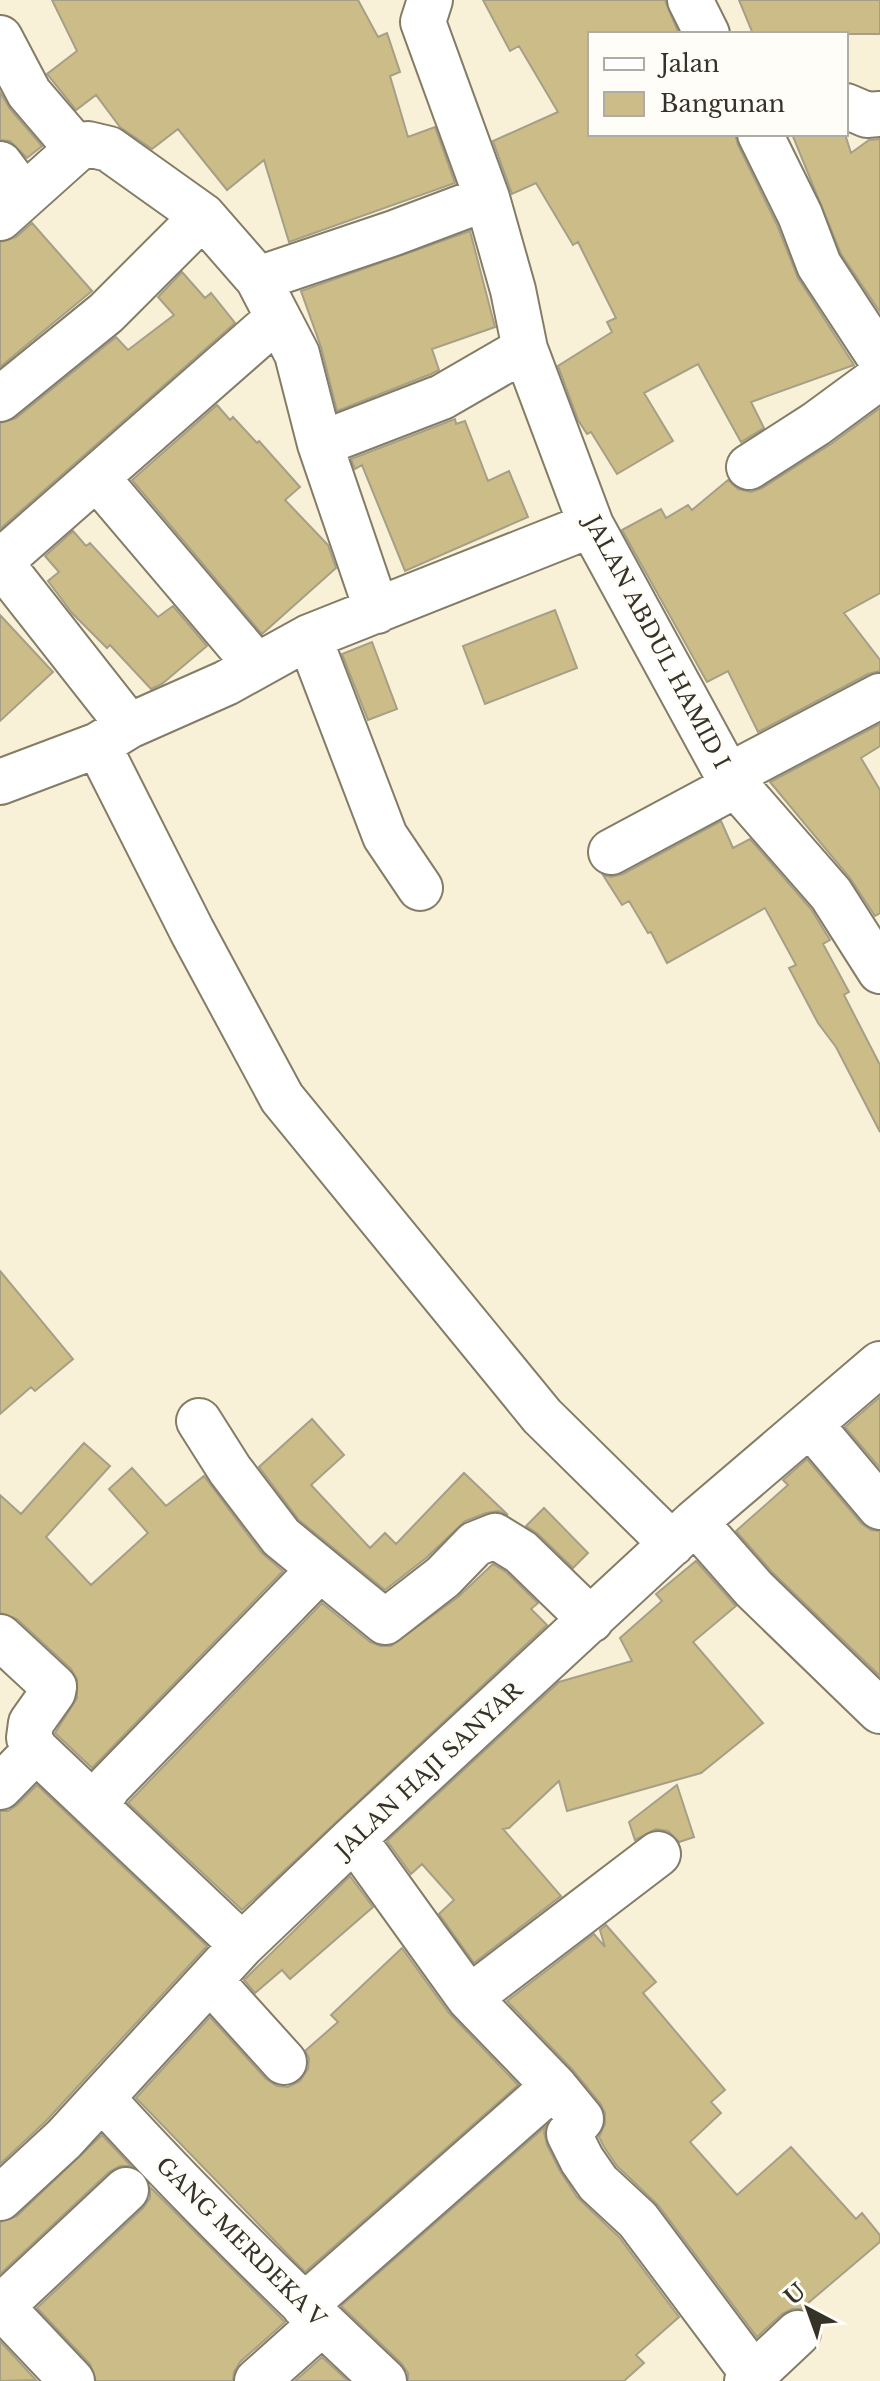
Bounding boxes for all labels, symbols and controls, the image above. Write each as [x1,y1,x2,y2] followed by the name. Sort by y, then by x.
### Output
[588,32,848,136] legend
[657,49,720,78] text: Jalan
[660,89,785,118] text: Bangunan
[577,508,735,773] street label: JALAN ABDUL HAMID I
[328,1676,528,1866] street label: JALAN HAJI SANYAR
[151,2152,332,2333] street label: GANG MERDEKA V
[768,2269,848,2349] north arrow
[779,2277,812,2311] text: U

